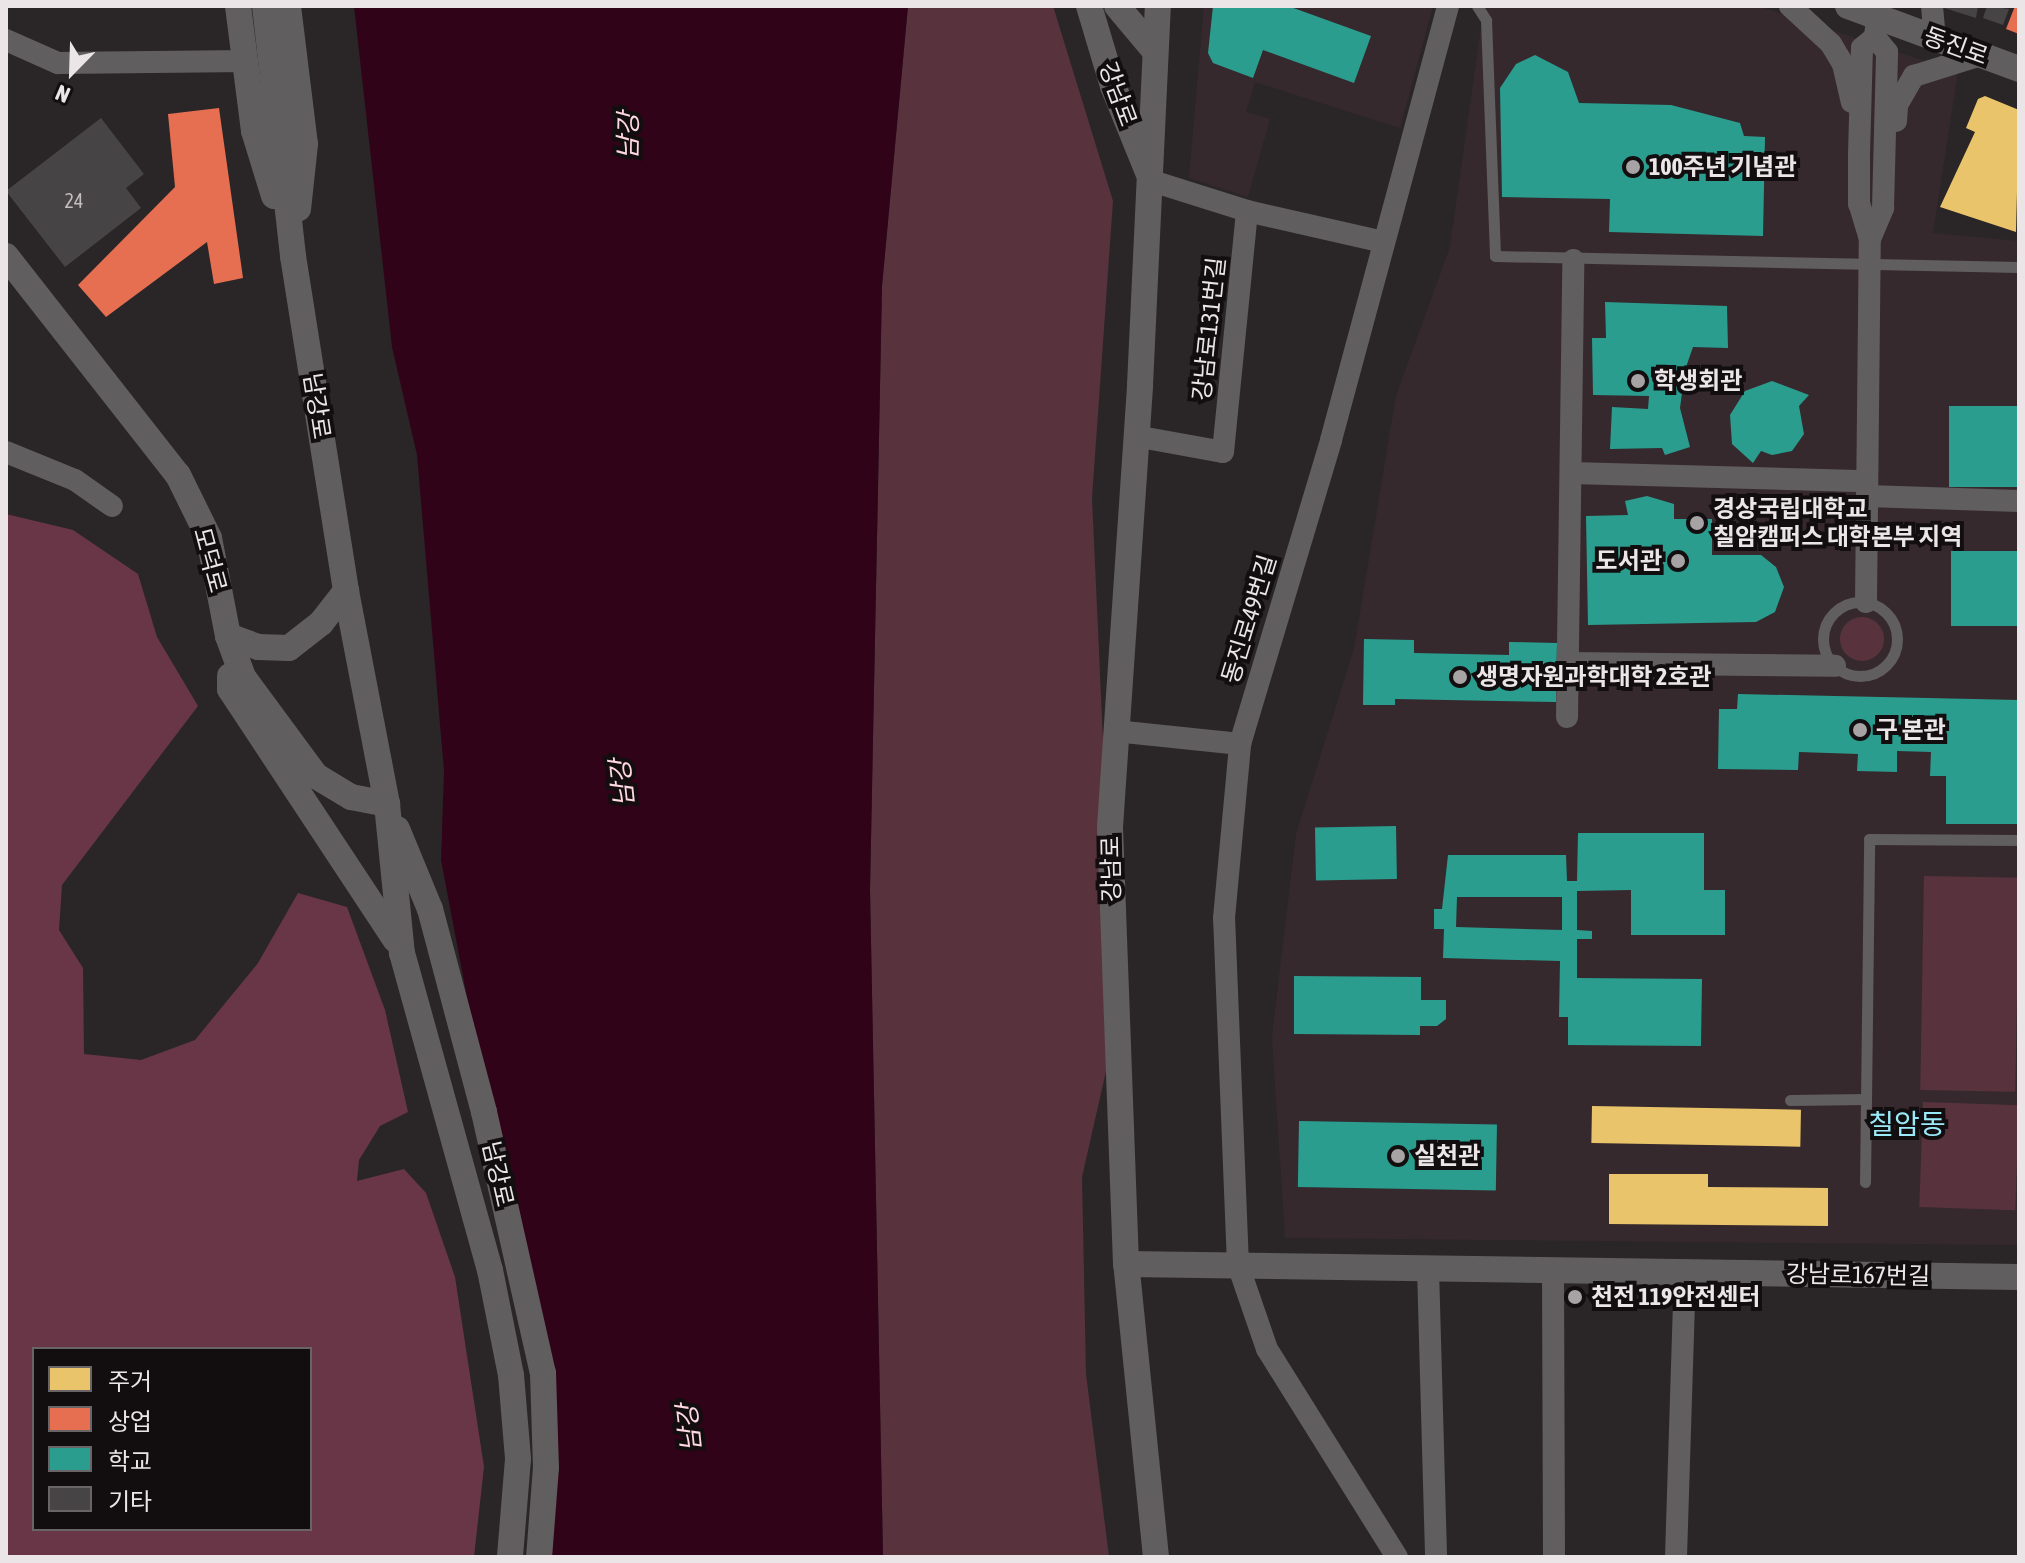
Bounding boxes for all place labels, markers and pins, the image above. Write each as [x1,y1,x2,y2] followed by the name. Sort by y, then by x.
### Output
[1649,153,1797,181] place label: 100주년 기념관
[1624,158,1642,176] marker: 100주년 기념관
[1654,367,1742,395] place label: 학생회관
[1629,372,1647,390] marker: 학생회관
[1713,495,1962,551] place label: 경상국립대학교 칠암캠퍼스 대학본부 지역
[1688,514,1706,532] marker: 경상국립대학교 칠암캠퍼스 대학본부 지역
[1596,547,1662,575] place label: 도서관
[1669,552,1687,570] marker: 도서관
[1476,663,1711,691] place label: 생명자원과학대학 2호관
[1451,668,1469,686] marker: 생명자원과학대학 2호관
[1876,716,1946,744] place label: 구 본관
[1851,721,1869,739] marker: 구 본관
[1414,1142,1480,1170] place label: 실천관
[1389,1147,1407,1165] marker: 실천관
[1591,1283,1761,1311] place label: 천전 119안전센터
[1566,1288,1584,1306] marker: 천전 119안전센터

